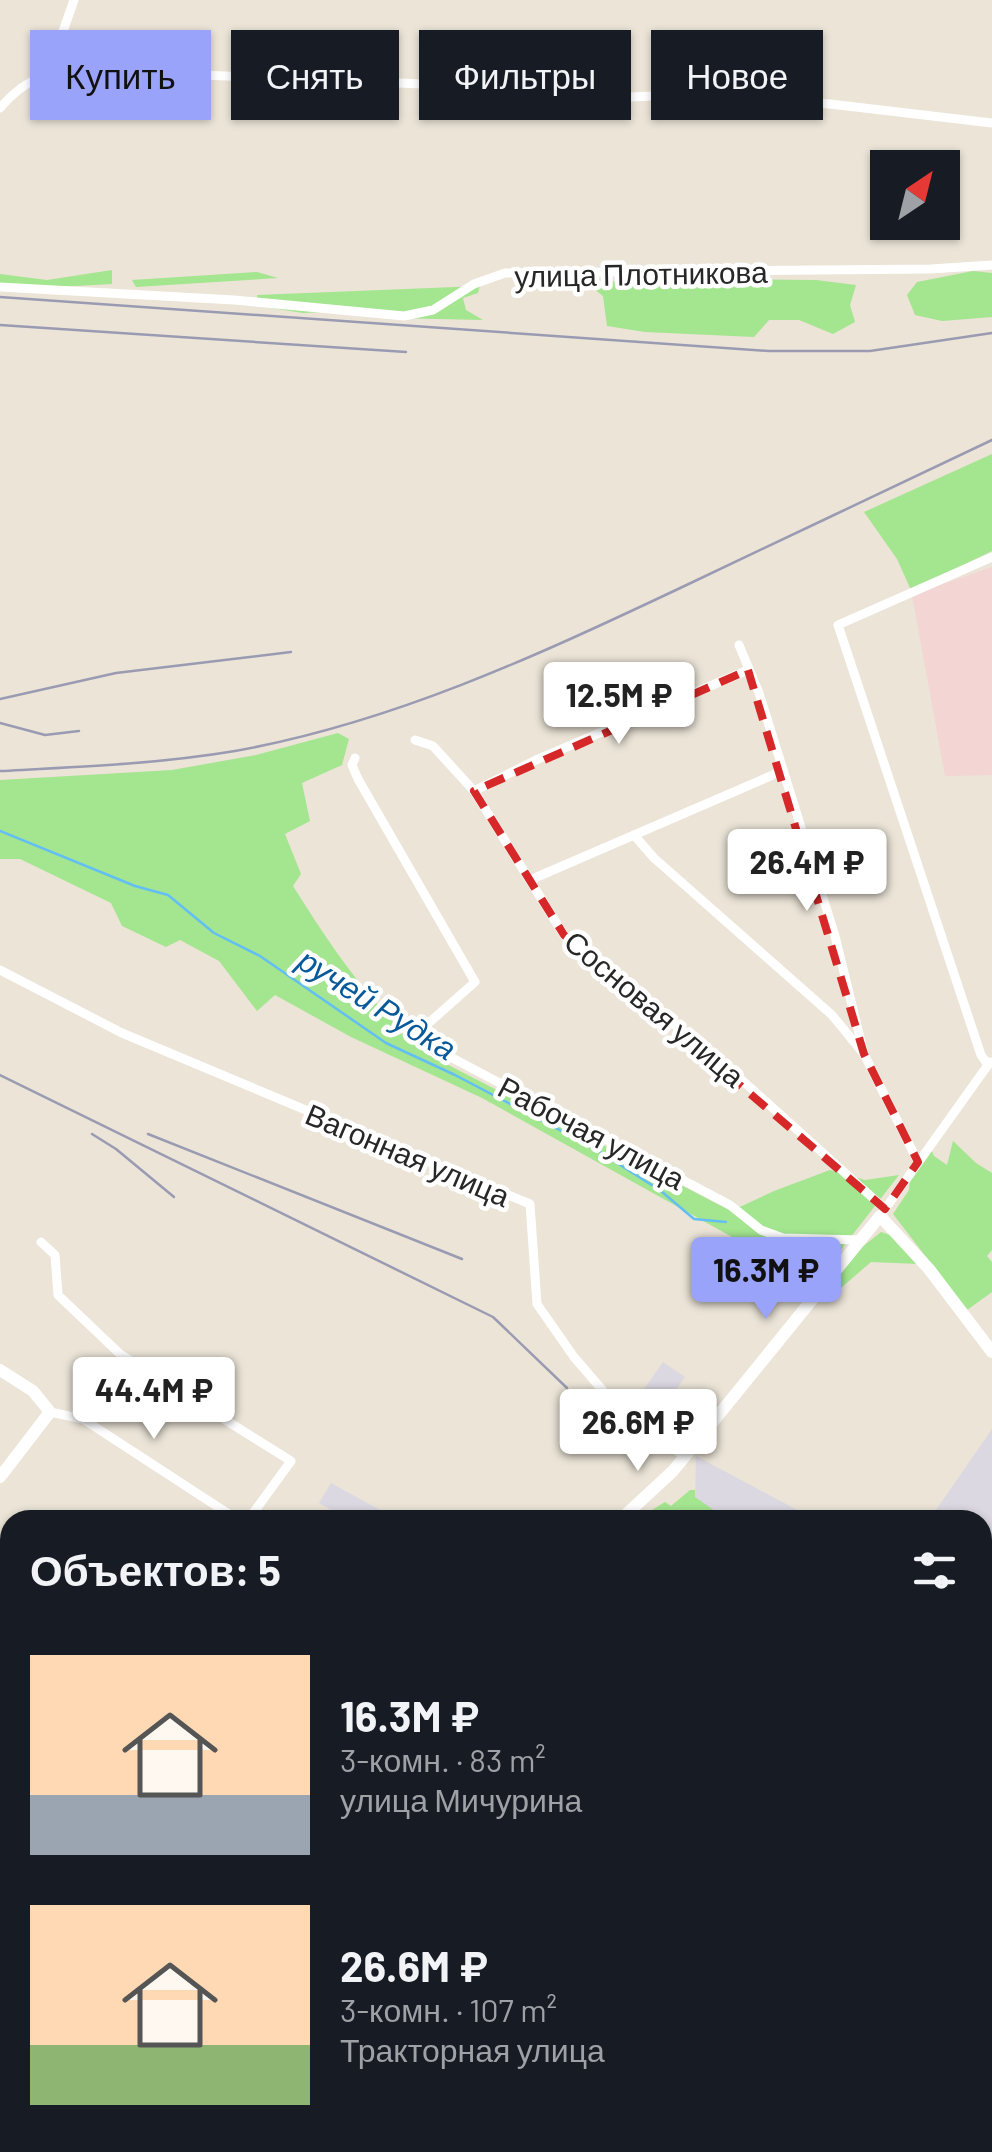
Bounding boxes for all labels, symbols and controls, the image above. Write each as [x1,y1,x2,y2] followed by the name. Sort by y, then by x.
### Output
[30,30,211,120] chip: Купить
[231,30,399,120] chip: Снять
[419,30,631,120] chip: Фильтры
[651,30,823,120] chip: Новое
[870,150,960,240] north arrow
[870,150,960,240] map controls
[514,253,768,293] street label: улица Плотникова
[527,662,711,747] pin: 12.5M ₽
[566,675,672,713] text: 12.5M ₽
[715,829,899,914] pin: 26.4M ₽
[750,842,864,880] text: 26.4M ₽
[558,922,752,1094] street label: Сосновая улица
[291,939,464,1067] water label: ручей Рудка
[493,1068,692,1196] street label: Рабочая улица
[301,1095,516,1213] street label: Вагонная улица
[674,1237,858,1322] pin: 16.3M ₽
[713,1250,819,1288] text: 16.3M ₽
[62,1357,246,1442] pin: 44.4M ₽
[95,1370,213,1408] text: 44.4M ₽
[546,1389,730,1474] pin: 26.6M ₽
[582,1402,694,1440] text: 26.6M ₽
[907,1543,962,1598] icon: filters
[30,1544,281,1594] text: Объектов: 5
[340,1690,479,1740] text: 16.3M ₽
[110,1695,230,1815] icon: home
[340,1740,546,1778] text: 3-комн. · 83 m²
[340,1780,582,1818] text: улица Мичурина
[340,1940,488,1990] text: 26.6M ₽
[110,1945,230,2065] icon: home
[340,1990,557,2028] text: 3-комн. · 107 m²
[340,2030,605,2068] text: Тракторная улица

